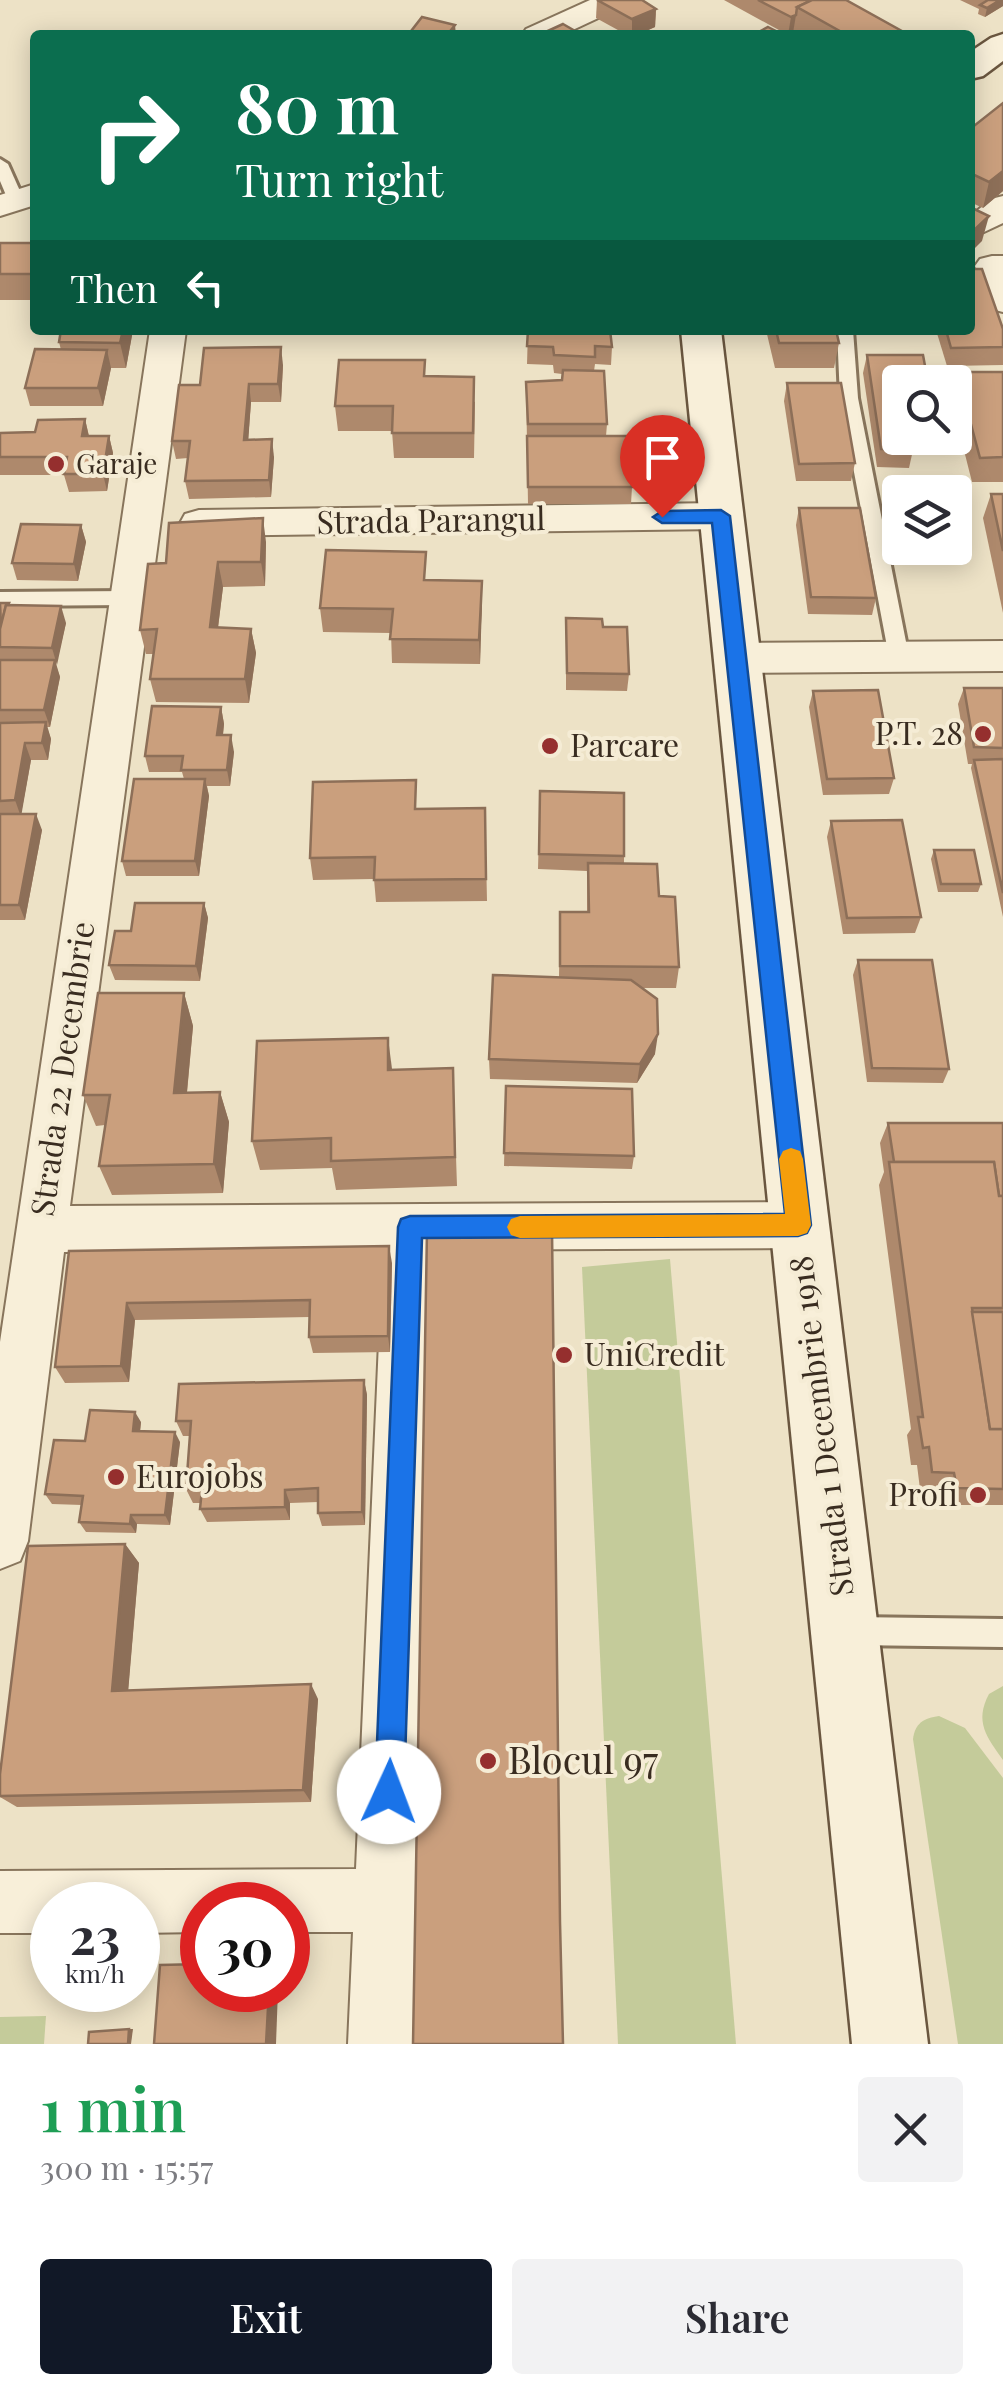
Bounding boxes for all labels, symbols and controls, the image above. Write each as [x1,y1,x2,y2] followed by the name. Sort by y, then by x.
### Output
[235,58,399,152] text: 80 m
[70,70,200,200] icon: right
[235,148,443,208] text: Turn right
[178,260,233,315] icon: left
[70,262,158,313] text: Then
[882,365,972,565] map controls
[882,365,972,455] button: search
[620,415,705,518] pin
[635,430,690,485] icon: arrive
[76,444,158,481] place label: Garaje
[45,453,67,475] marker: Garaje
[882,475,972,565] button: layers
[316,495,546,542] street label: Strada Parangul
[875,710,963,753] place label: P.T. 28
[570,722,679,765] place label: Parcare
[972,723,994,745] marker: P.T. 28
[539,735,561,757] marker: Parcare
[19,919,102,1219] street label: Strada 22 Decembrie
[777,1254,862,1599] street label: Strada 1 Decembrie 1918
[584,1331,725,1374] place label: UniCredit
[553,1344,575,1366] marker: UniCredit
[136,1453,264,1496] place label: Eurojobs
[105,1466,127,1488] marker: Eurojobs
[888,1471,958,1514] place label: Profi
[967,1484,989,1506] marker: Profi
[508,1733,659,1784] place label: Blocul 97
[337,1740,441,1844] position arrow
[477,1750,499,1772] marker: Blocul 97
[180,1882,310,2012] speed limit sign: 30
[70,1901,120,1968] text: 23
[65,1956,125,1989] text: km/h
[40,2067,186,2147] text: 1 min
[858,2077,963,2182] button: close
[40,2145,213,2188] text: 300 m · 15:57
[40,2259,492,2374] button: Exit
[512,2259,963,2374] button: Share

